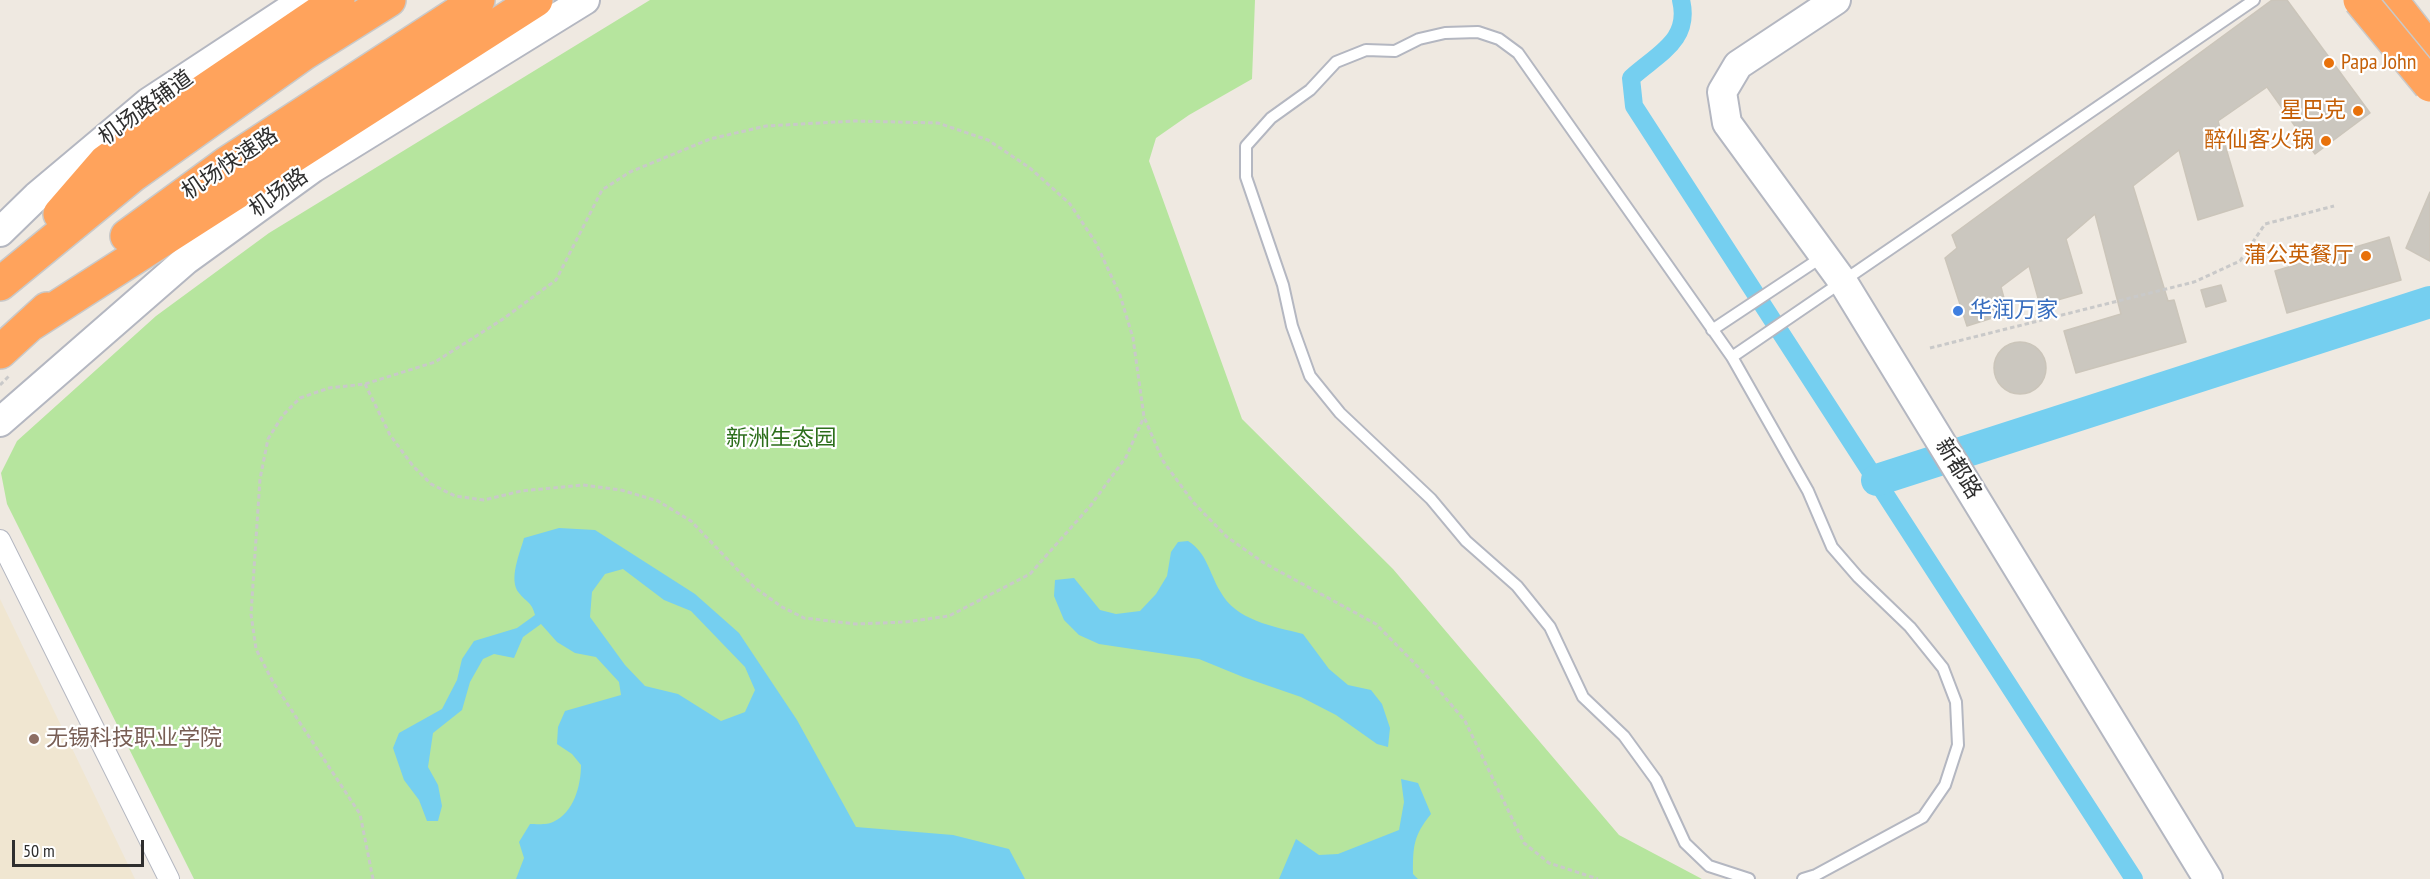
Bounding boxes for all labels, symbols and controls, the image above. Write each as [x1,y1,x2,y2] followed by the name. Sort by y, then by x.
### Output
[2341,50,2416,76] place label: Papa John
[2322,56,2336,70] marker: Papa John
[94,65,198,151] street label: 机场路辅道
[2280,98,2346,124] place label: 星巴克
[2351,104,2365,118] marker: 星巴克
[177,122,283,206] street label: 机场快速路
[2204,128,2314,154] place label: 醉仙客火锅
[2319,134,2333,148] marker: 醉仙客火锅
[245,163,313,223] street label: 机场路
[2244,243,2354,269] place label: 蒲公英餐厅
[2359,249,2373,263] marker: 蒲公英餐厅
[1970,298,2058,324] place label: 华润万家
[1951,304,1965,318] marker: 华润万家
[726,426,836,452] park label: 新洲生态园
[1929,434,1987,504] street label: 新都路
[46,726,222,752] place label: 无锡科技职业学院
[27,732,41,746] marker: 无锡科技职业学院
[15,828,147,866] scale bar
[23,839,55,862] text: 50 m

